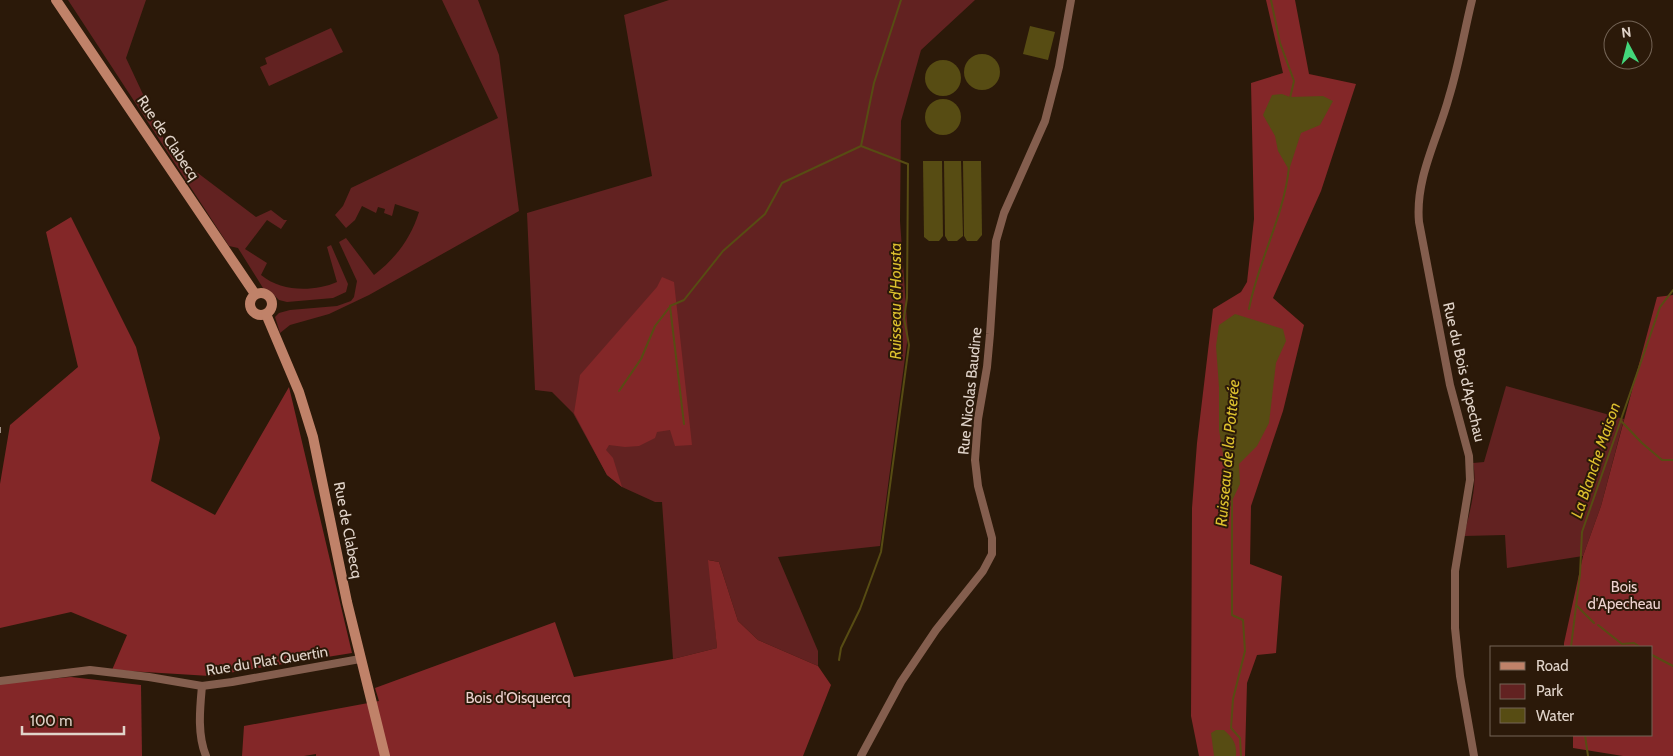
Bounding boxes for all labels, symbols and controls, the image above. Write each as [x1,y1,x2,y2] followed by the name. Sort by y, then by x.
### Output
[1603,20,1653,70] north arrow
[1620,23,1632,42] text: N
[133,92,203,184] street label: Rue de Clabecq
[886,243,905,359] water label: Ruisseau d'Housta
[1439,300,1489,444] street label: Rue du Bois d'Apechau
[954,326,986,456] street label: Rue Nicolas Baudine
[1212,379,1243,527] water label: Ruisseau de la Potterée
[1567,400,1624,520] water label: La Blanche Maison
[330,480,366,580] street label: Rue de Clabecq
[1587,578,1661,613] park label: Bois d'Apecheau
[205,642,329,680] street label: Rue du Plat Quertin
[1490,646,1653,736] legend
[1536,657,1569,675] text: Road
[1536,682,1563,700] text: Park
[465,689,571,707] park label: Bois d'Oisquercq
[22,704,125,736] scale bar
[1536,707,1574,725] text: Water
[30,712,72,730] text: 100 m

